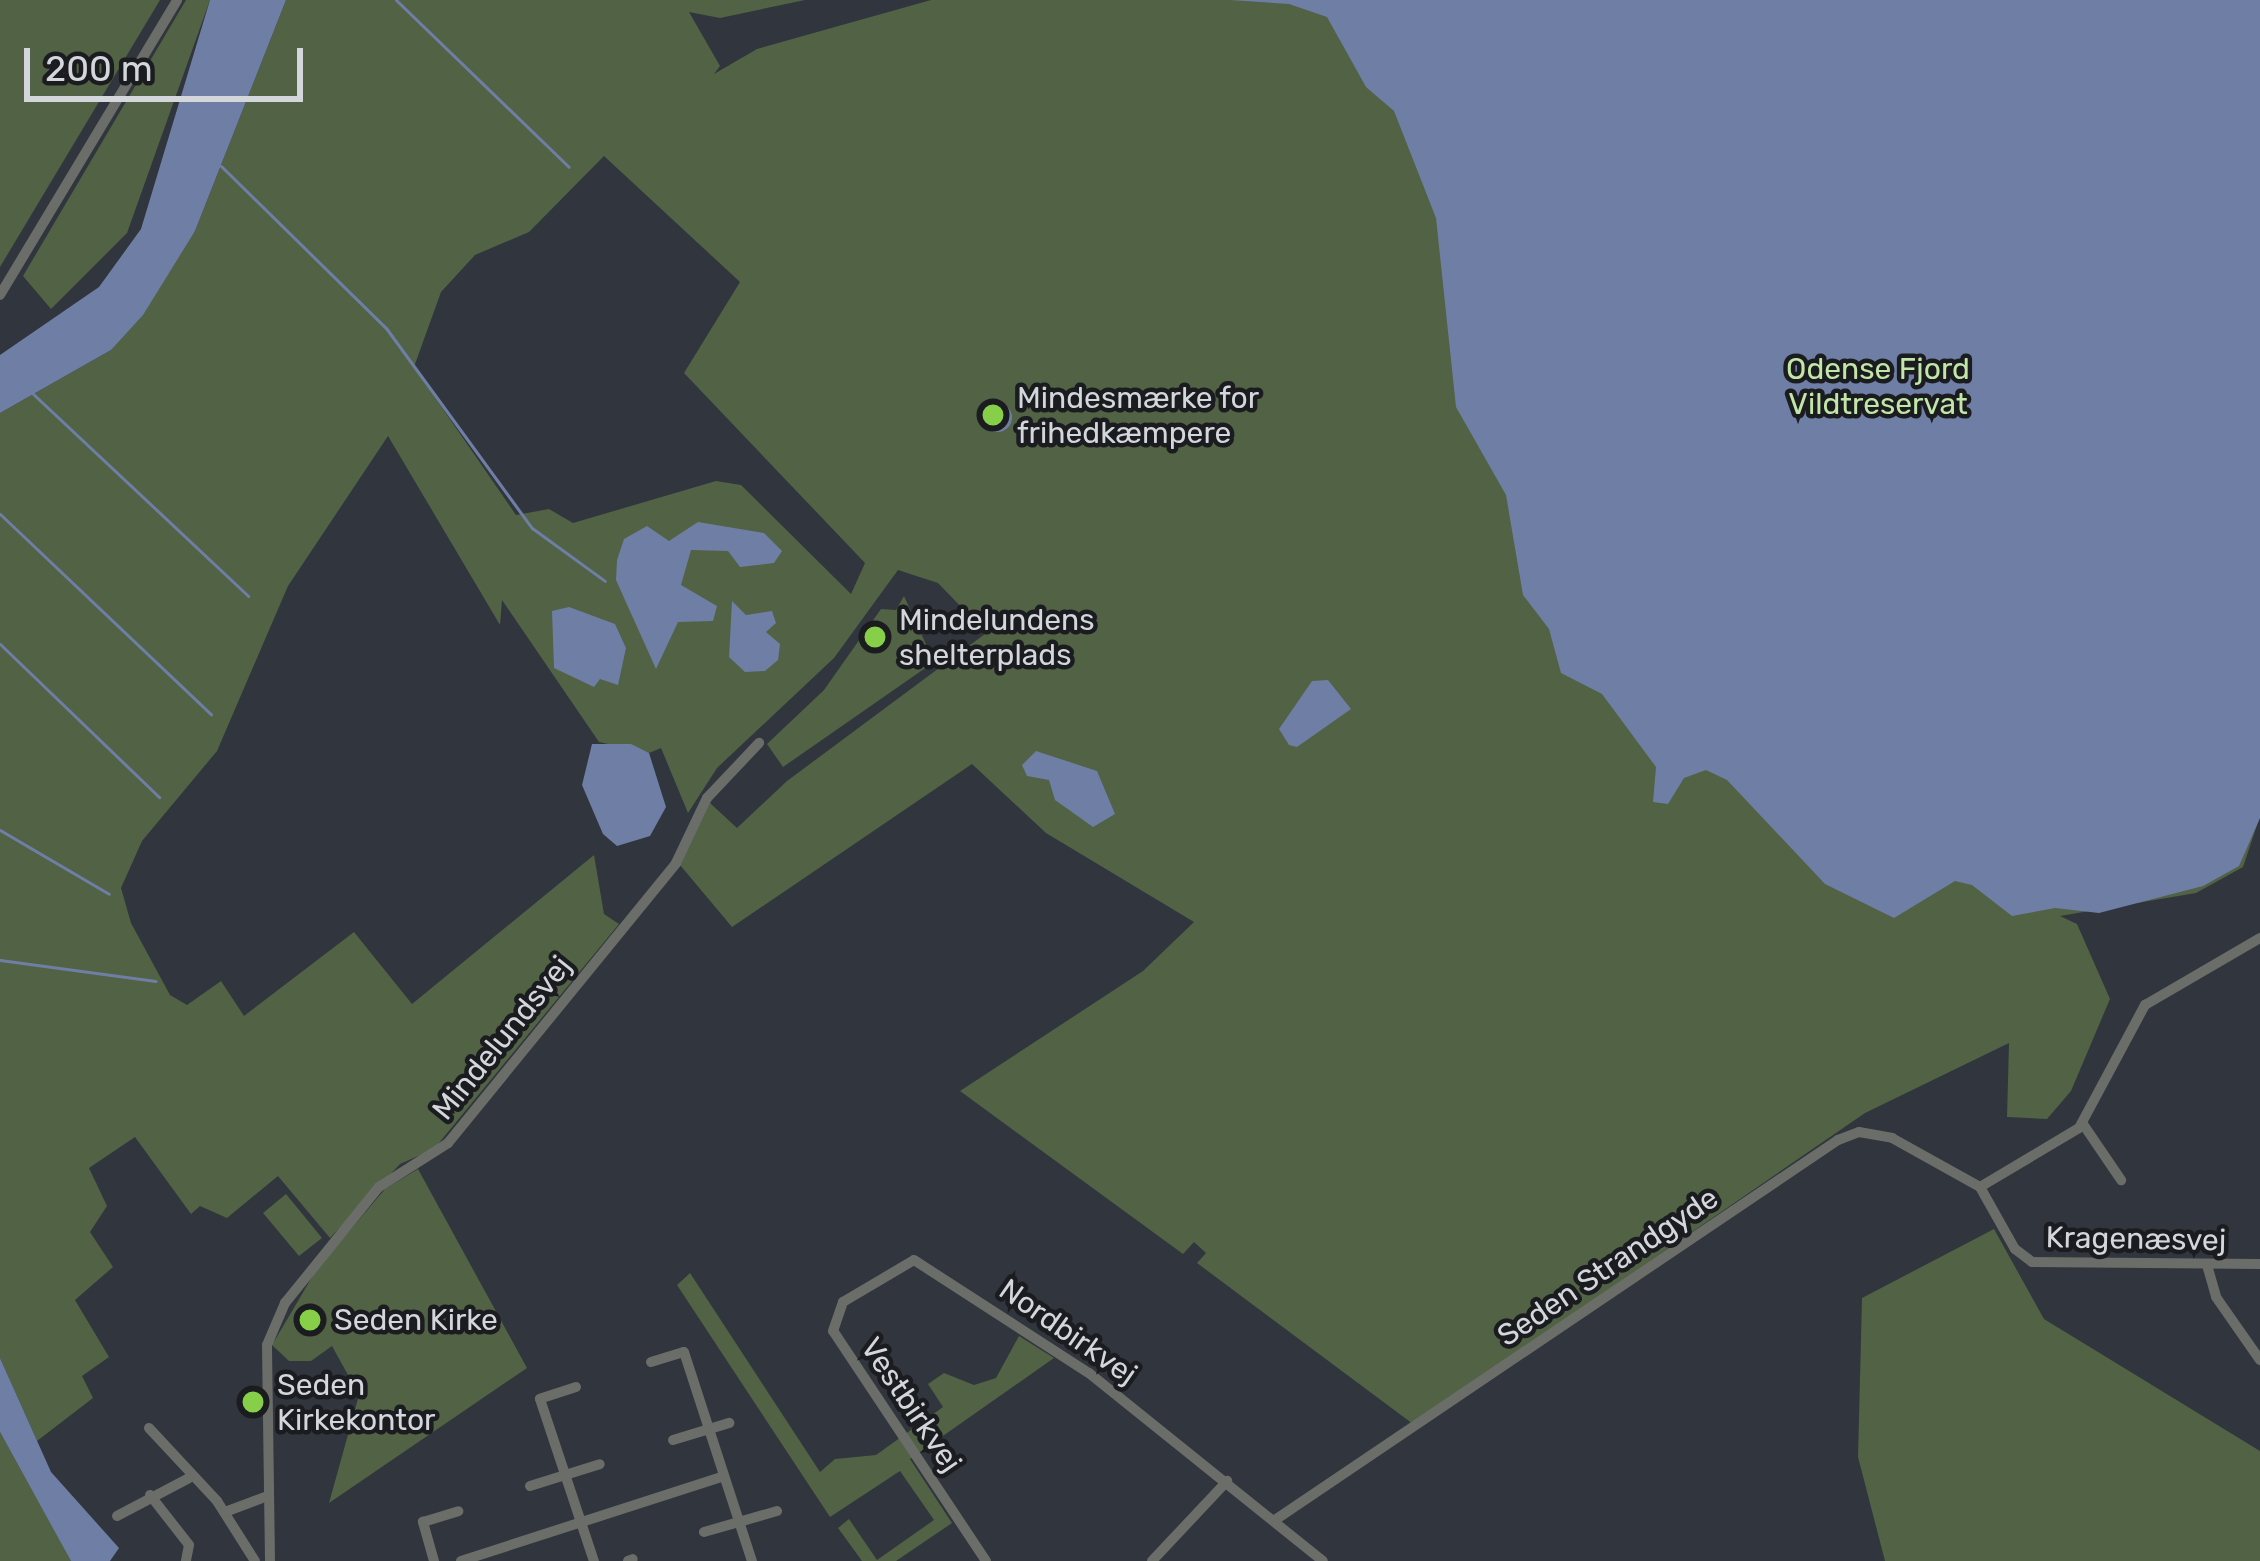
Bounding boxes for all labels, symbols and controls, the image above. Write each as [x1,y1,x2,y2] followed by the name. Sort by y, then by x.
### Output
[30,24,309,98] scale bar
[45,47,153,90] text: 200 m
[1786,351,1970,422] park label: Odense Fjord Vildtreservat
[1017,380,1260,450] place label: Mindesmærke for frihedkæmpere
[980,402,1006,428] marker: Mindesmærke for frihedkæmpere
[899,602,1095,672] place label: Mindelundens shelterplads
[862,624,888,650] marker: Mindelundens shelterplads
[425,949,579,1127] street label: Mindelundsvej
[1491,1180,1725,1354] street label: Seden Strandgyde
[2045,1219,2227,1259] street label: Kragenæsvej
[992,1272,1144,1392] street label: Nordbirkvej
[334,1302,498,1338] place label: Seden Kirke
[297,1307,323,1333] marker: Seden Kirke
[853,1331,969,1479] street label: Vestbirkvej
[277,1367,436,1438] place label: Seden Kirkekontor
[240,1389,266,1415] marker: Seden Kirkekontor

